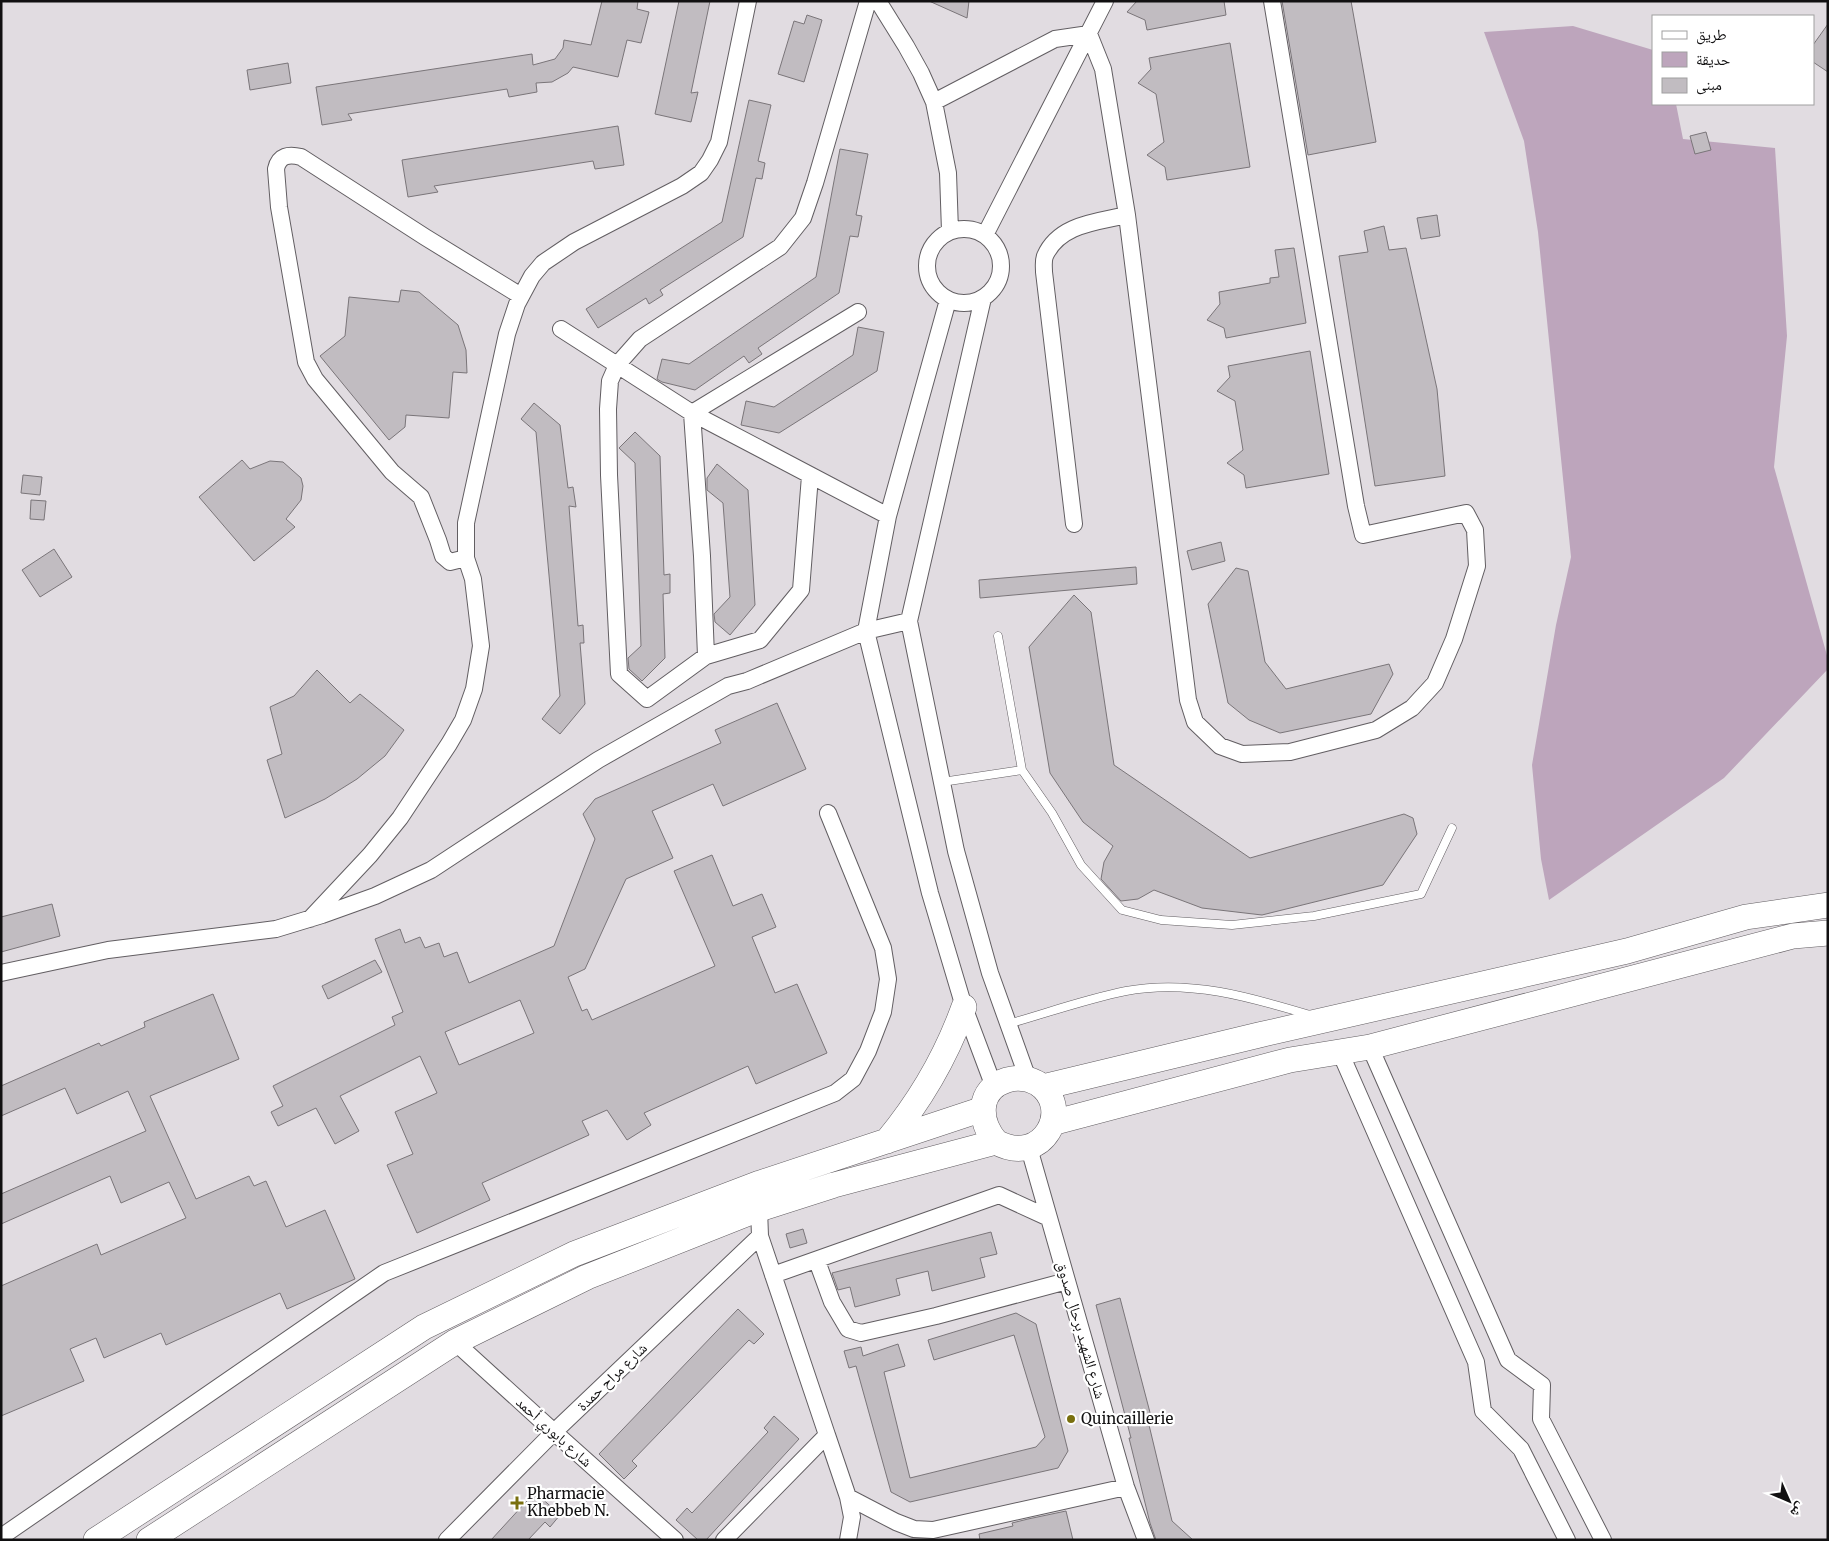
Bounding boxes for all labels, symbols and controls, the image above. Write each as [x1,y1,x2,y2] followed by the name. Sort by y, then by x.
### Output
[1652,15,1814,105] legend
[1696,25,1727,45] text: طريق
[1696,50,1731,69] text: حديقة
[1696,75,1722,95] text: مبنى
[1052,1259,1110,1401] street label: شارع الشهيد برحال صدوق
[572,1338,652,1416] street label: شارع مراح حمدة
[510,1392,597,1473] street label: شارع بابوري أحمد
[1081,1409,1173,1428] place label: Quincaillerie
[1065,1413,1077,1425] marker: Quincaillerie
[1764,1476,1814,1526] north arrow
[527,1484,609,1520] place label: Pharmacie Khebbeb N.
[511,1497,523,1509] marker: Pharmacie Khebbeb N.
[1786,1499,1810,1522] text: ش

